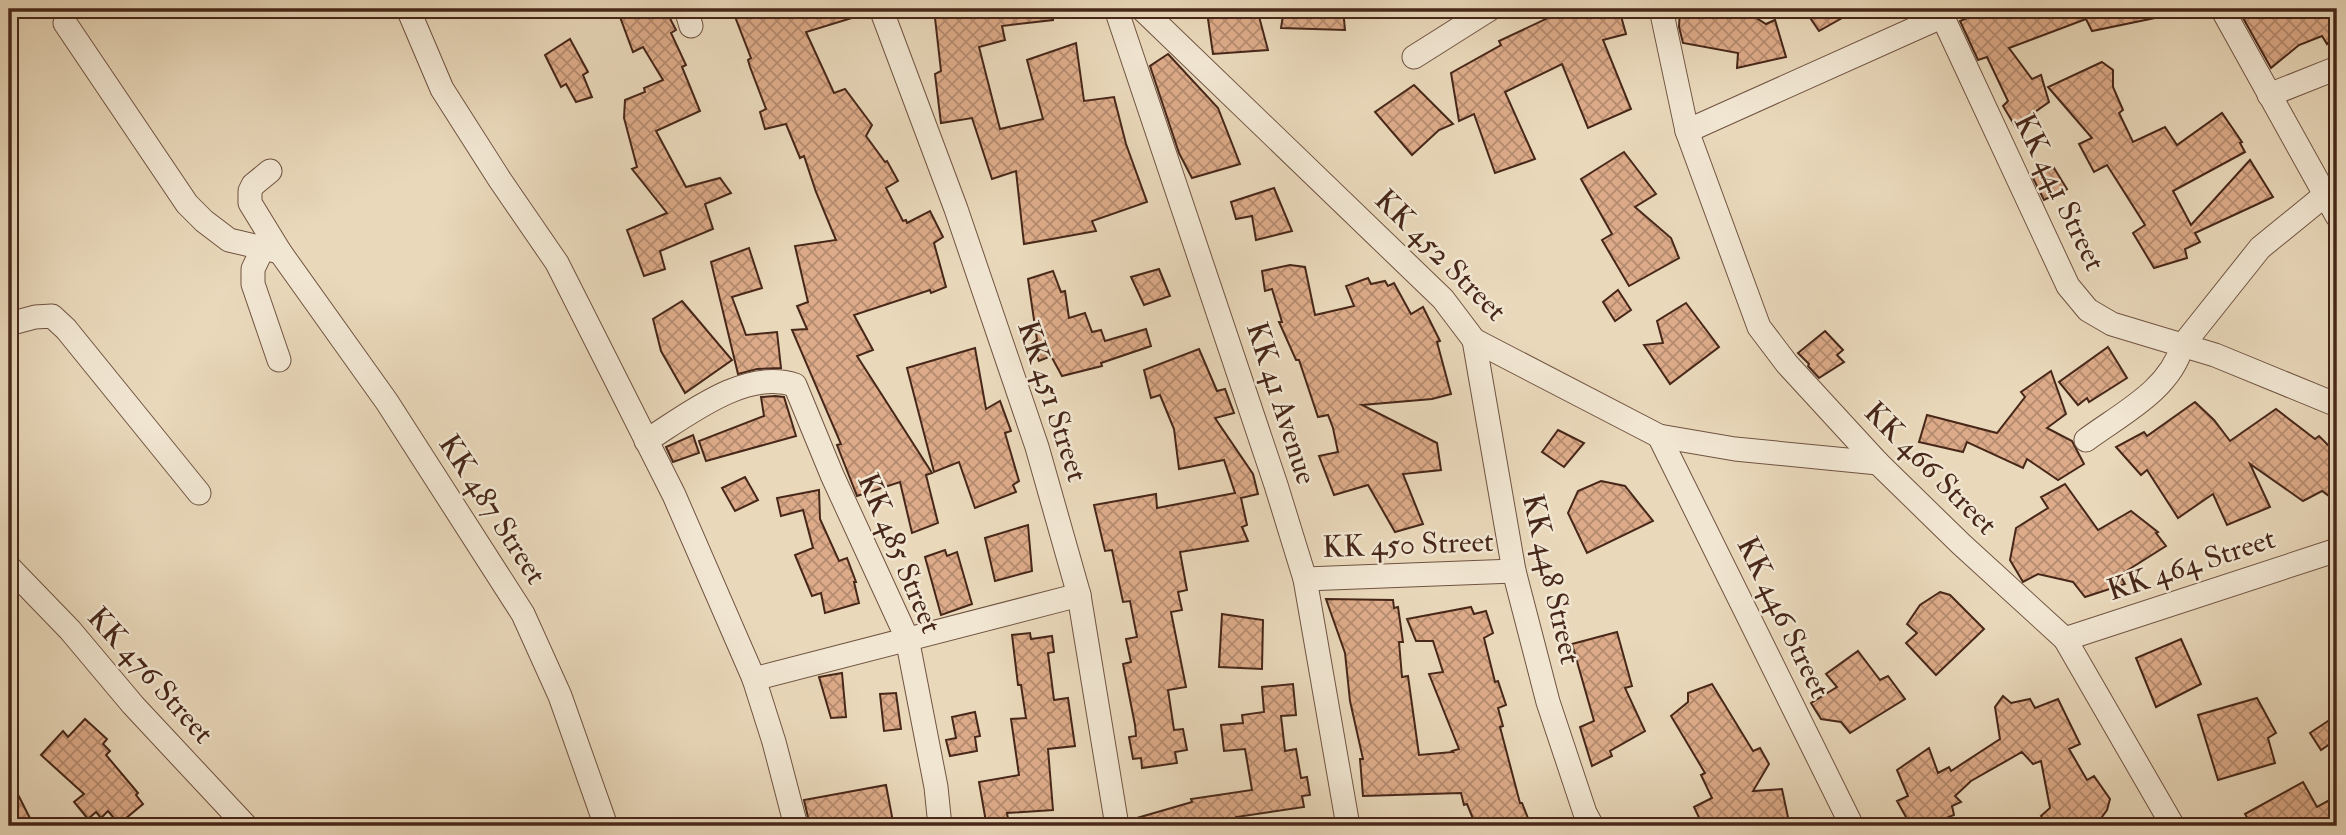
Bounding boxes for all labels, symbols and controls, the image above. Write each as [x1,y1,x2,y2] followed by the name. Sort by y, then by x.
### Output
[2006,108,2114,277] street label: KK 441 Street
[1367,182,1514,329] street label: KK 452 Street
[1009,316,1096,487] street label: KK 451 Street
[1238,317,1325,489] street label: KK 41 Avenue
[1856,394,2005,543] street label: KK 466 Street
[431,428,555,591] street label: KK 487 Street
[849,468,950,639] street label: KK 485 Street
[1514,491,1589,668] street label: KK 448 Street
[2103,520,2280,609] street label: KK 464 Street
[1322,523,1495,566] street label: KK 450 Street
[1729,531,1839,704] street label: KK 446 Street
[80,599,222,752] street label: KK 476 Street

